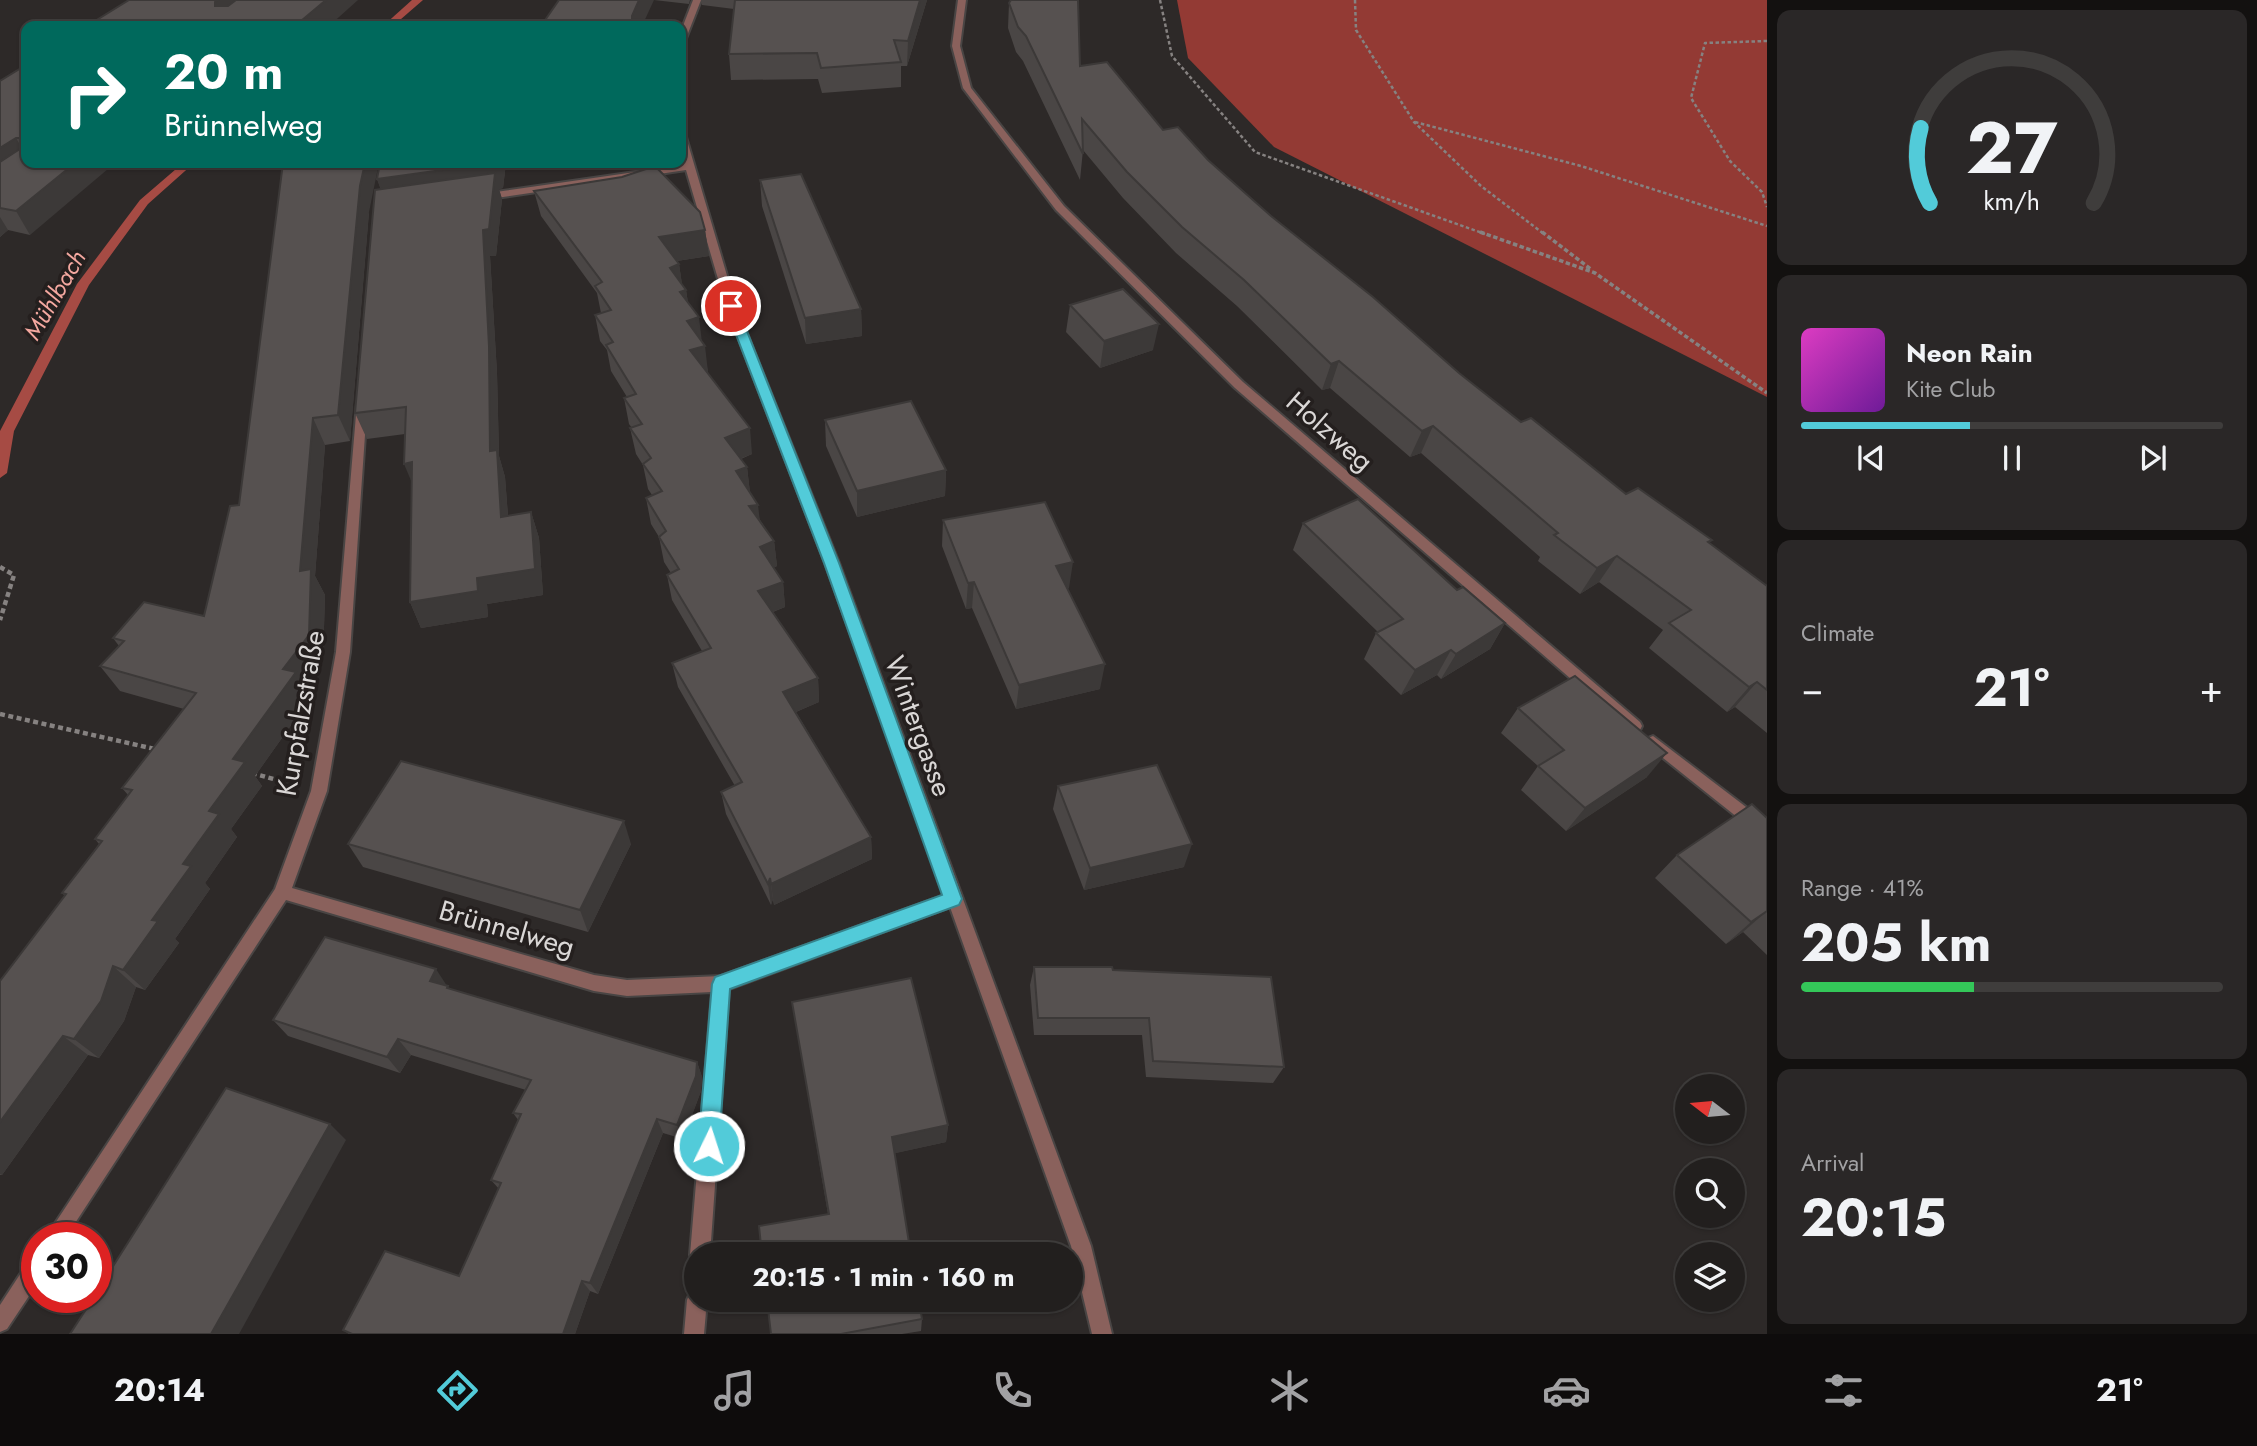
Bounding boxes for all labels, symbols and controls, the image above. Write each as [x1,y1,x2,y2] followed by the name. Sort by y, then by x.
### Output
[164,37,283,107] text: 20 m
[49,49,140,140] icon: right
[1966,96,2058,201] text: 27
[164,102,323,148] text: Brünnelweg
[1984,183,2040,219] text: km/h
[15,243,94,346] water label: Mühlbach
[701,276,761,336] pin
[712,287,750,325] icon: arrive
[1906,334,2033,372] text: Neon Rain
[1906,372,1995,406] text: Kite Club
[1277,382,1382,481] street label: Holzweg
[1852,439,1890,477] icon: previous
[1993,439,2031,477] icon: pause
[2134,439,2172,477] icon: next
[1801,616,1874,650] text: Climate
[266,627,335,799] street label: Kurpfalzstraße
[874,650,963,802] street label: Wintergasse
[1974,650,2050,726] text: 21°
[1801,661,1823,716] text: −
[2200,661,2223,716] text: +
[1801,871,1924,905] text: Range · 41%
[434,890,579,967] street label: Brünnelweg
[1801,905,1991,981] text: 205 km
[1675,1074,1745,1144] north arrow
[1675,1074,1745,1312] map controls
[672,1109,746,1183] position arrow
[1801,1146,1864,1180] text: Arrival
[1675,1158,1745,1228] button: search
[1801,1180,1946,1256] text: 20:15
[21,1222,112,1313] speed limit sign: 30
[1675,1242,1745,1312] button: layers
[752,1258,1015,1296] text: 20:15 · 1 min · 160 m
[433,1366,482,1415] icon: directions
[710,1366,759,1415] icon: music
[988,1366,1037,1415] icon: phone
[1265,1366,1314,1415] icon: climate
[1542,1366,1591,1415] icon: car
[1819,1366,1868,1415] icon: filters
[114,1367,205,1413] text: 20:14
[2096,1367,2143,1413] text: 21°

